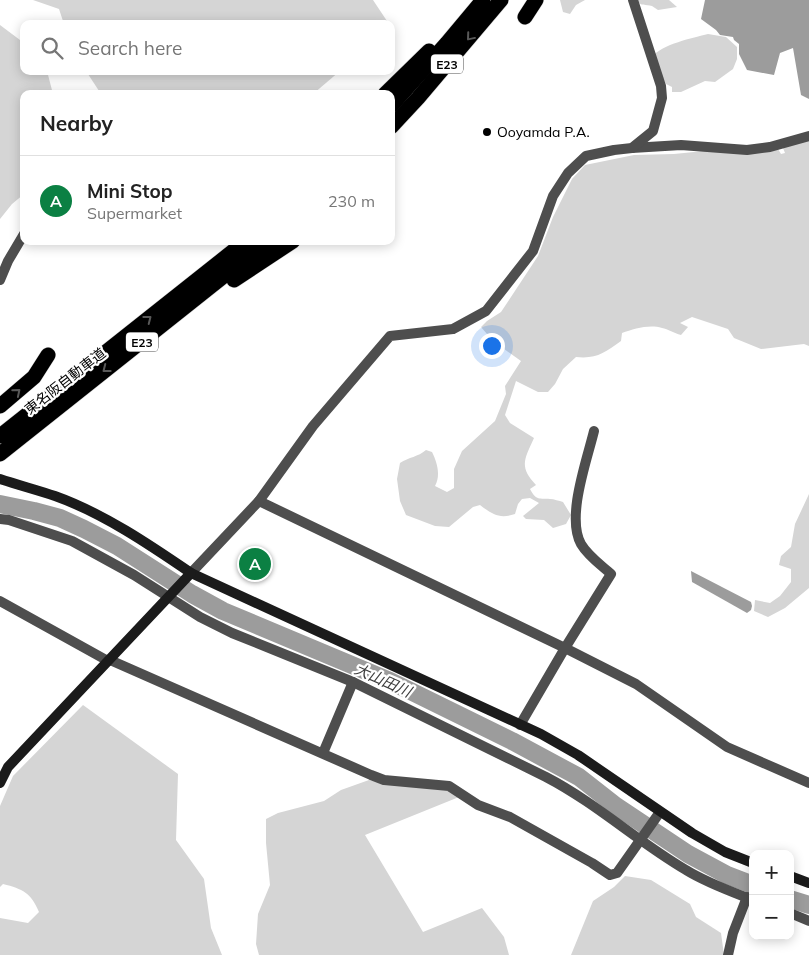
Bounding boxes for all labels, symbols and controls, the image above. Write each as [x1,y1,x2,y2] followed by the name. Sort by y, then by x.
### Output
[20,20,395,75] search box
[466,32,475,41] one-way arrow
[38,34,66,62] icon: search
[78,36,182,60] text: Search here
[431,54,463,74] road number: E23
[40,110,113,136] text: Nearby
[497,123,590,141] place label: Ooyamda P.A.
[481,126,493,138] marker: Ooyamda P.A.
[87,179,172,203] text: Mini Stop
[50,191,62,211] text: A
[328,191,375,211] text: 230 m
[87,203,182,223] text: Supermarket
[142,315,151,324] one-way arrow
[126,332,158,352] road number: E23
[479,333,505,359] your location
[21,344,109,418] street label: 東名阪自動車道
[102,363,112,372] one-way arrow
[12,388,21,397] one-way arrow
[239,545,271,583] pin: A
[352,659,416,702] water label: 大山田川
[749,850,794,940] map controls
[749,850,794,895] button: +
[749,895,794,940] button: −

